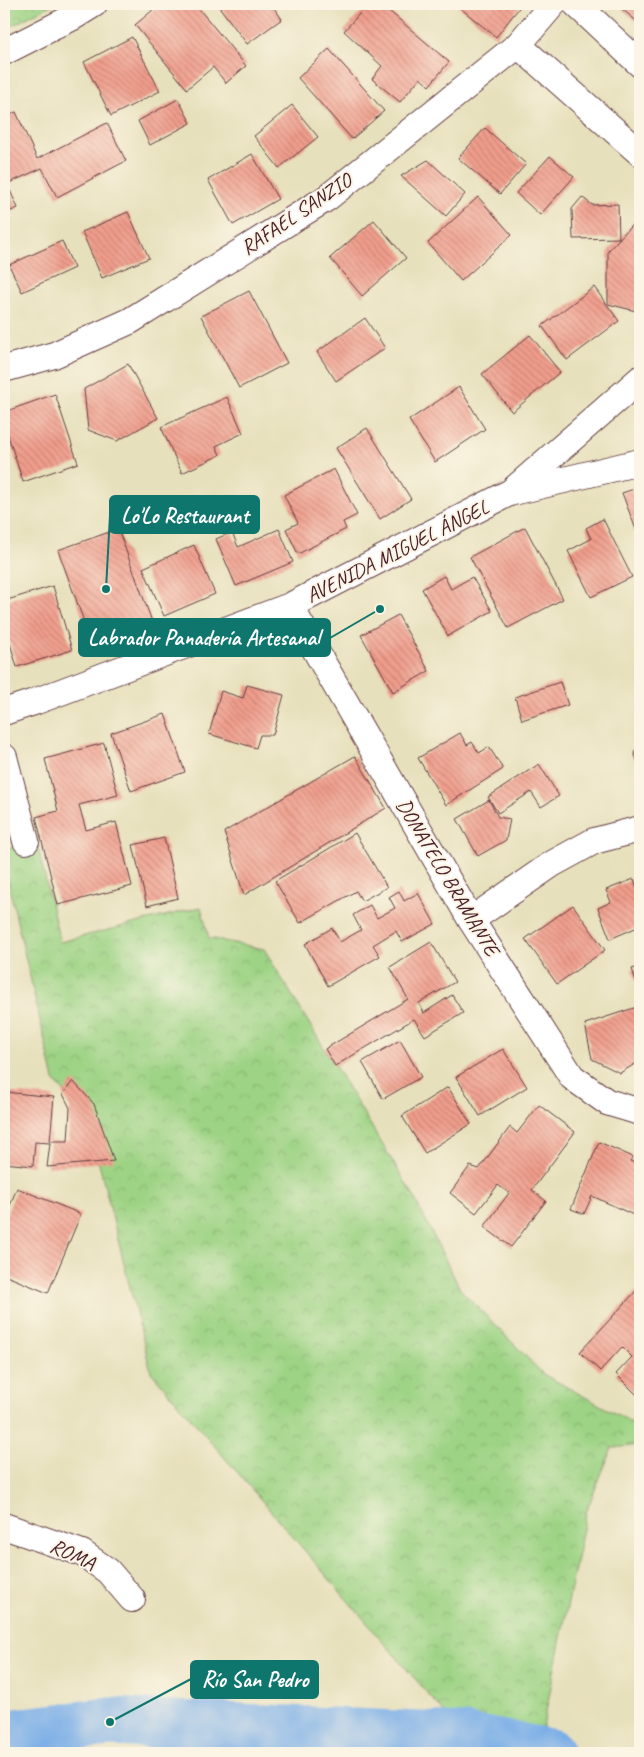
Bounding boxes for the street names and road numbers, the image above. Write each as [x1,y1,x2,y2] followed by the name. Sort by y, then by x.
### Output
[236,166,359,261] street label: RAFAEL SANZIO
[301,493,494,608] street label: AVENIDA MIGUEL ÁNGEL
[391,794,507,963] street label: DONATELO BRAMANTE
[46,1532,100,1576] street label: ROMA

